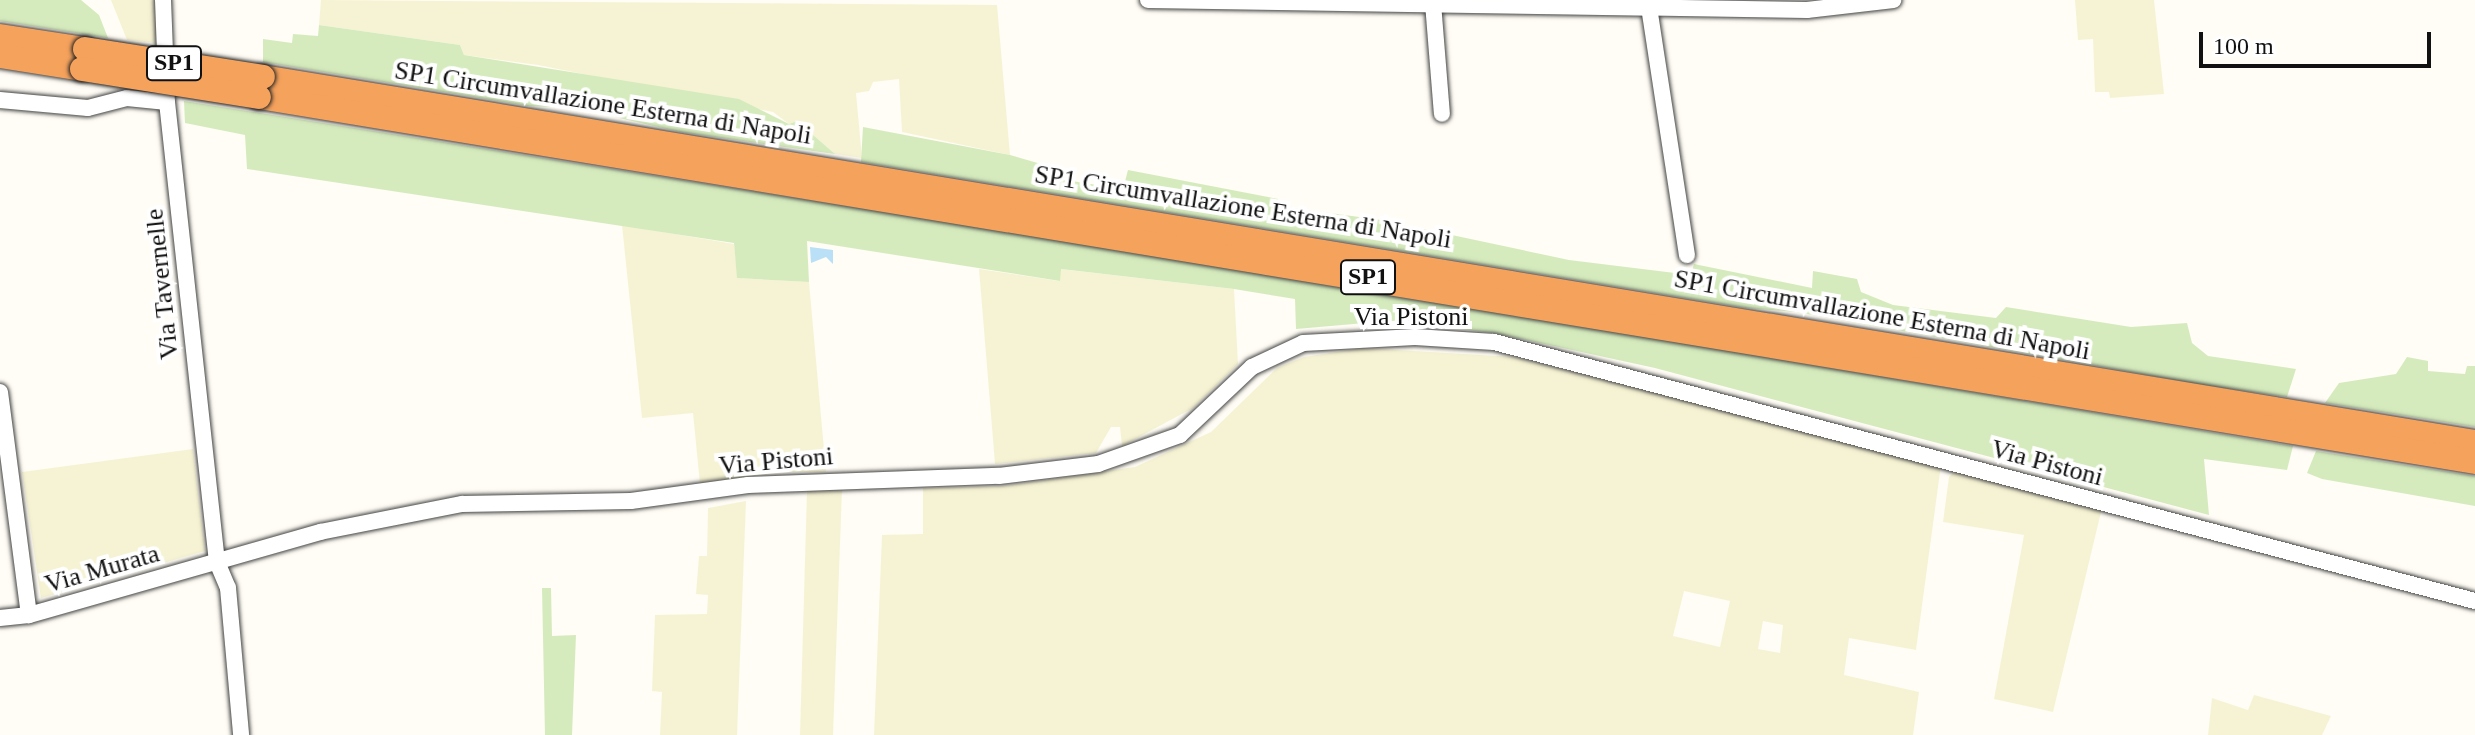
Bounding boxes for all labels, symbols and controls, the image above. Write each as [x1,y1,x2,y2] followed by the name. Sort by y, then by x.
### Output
[2203,16,2435,66] scale bar
[2213,33,2274,59] text: 100 m
[144,43,204,83] road number: SP1
[392,55,814,151] street label: SP1 Circumvallazione Esterna di Napoli
[1032,159,1454,255] street label: SP1 Circumvallazione Esterna di Napoli
[139,207,185,361] street label: Via Tavernelle
[1338,257,1398,297] road number: SP1
[1672,263,2092,367] street label: SP1 Circumvallazione Esterna di Napoli
[1354,301,1468,333] street label: Via Pistoni
[1988,433,2106,493] street label: Via Pistoni
[717,440,835,482] street label: Via Pistoni
[41,538,163,600] street label: Via Murata

